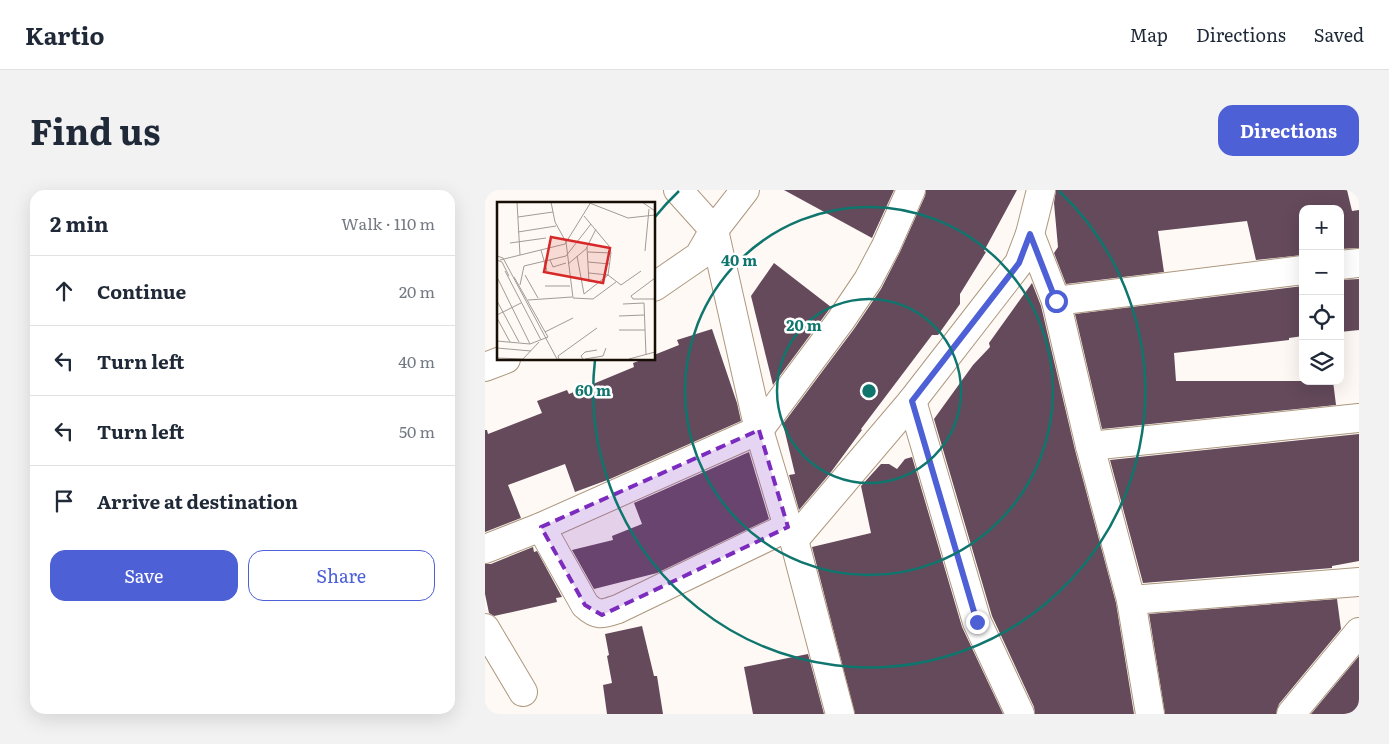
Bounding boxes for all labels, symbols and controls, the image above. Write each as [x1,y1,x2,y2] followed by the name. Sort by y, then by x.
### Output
[25,17,104,52] text: Kartio
[1130,21,1168,48] text: Map
[1196,21,1286,48] text: Directions
[1314,21,1364,48] text: Saved
[30,104,160,156] text: Find us
[1218,105,1359,156] button: Directions
[497,202,655,360] inset map
[1299,205,1344,385] map controls
[1299,205,1344,250] button: +
[50,207,109,238] text: 2 min
[341,211,435,235] text: Walk · 110 m
[721,248,757,271] text: 40 m
[1299,250,1344,295] button: −
[50,277,78,305] icon: ahead
[97,277,186,305] text: Continue
[399,279,435,303] text: 20 m
[1045,290,1068,313] route start
[1299,295,1344,340] button: locate
[786,313,822,336] text: 20 m
[1299,340,1344,385] button: layers
[50,347,78,375] icon: left
[97,347,184,375] text: Turn left
[398,349,435,373] text: 40 m
[575,378,611,401] text: 60 m
[860,382,878,400] centre of rings
[50,417,78,445] icon: left
[97,417,184,445] text: Turn left
[399,419,435,443] text: 50 m
[50,487,78,515] icon: arrive
[97,487,298,515] text: Arrive at destination
[50,550,238,601] button: Save
[248,550,435,601] button: Share
[966,611,989,634] route end

